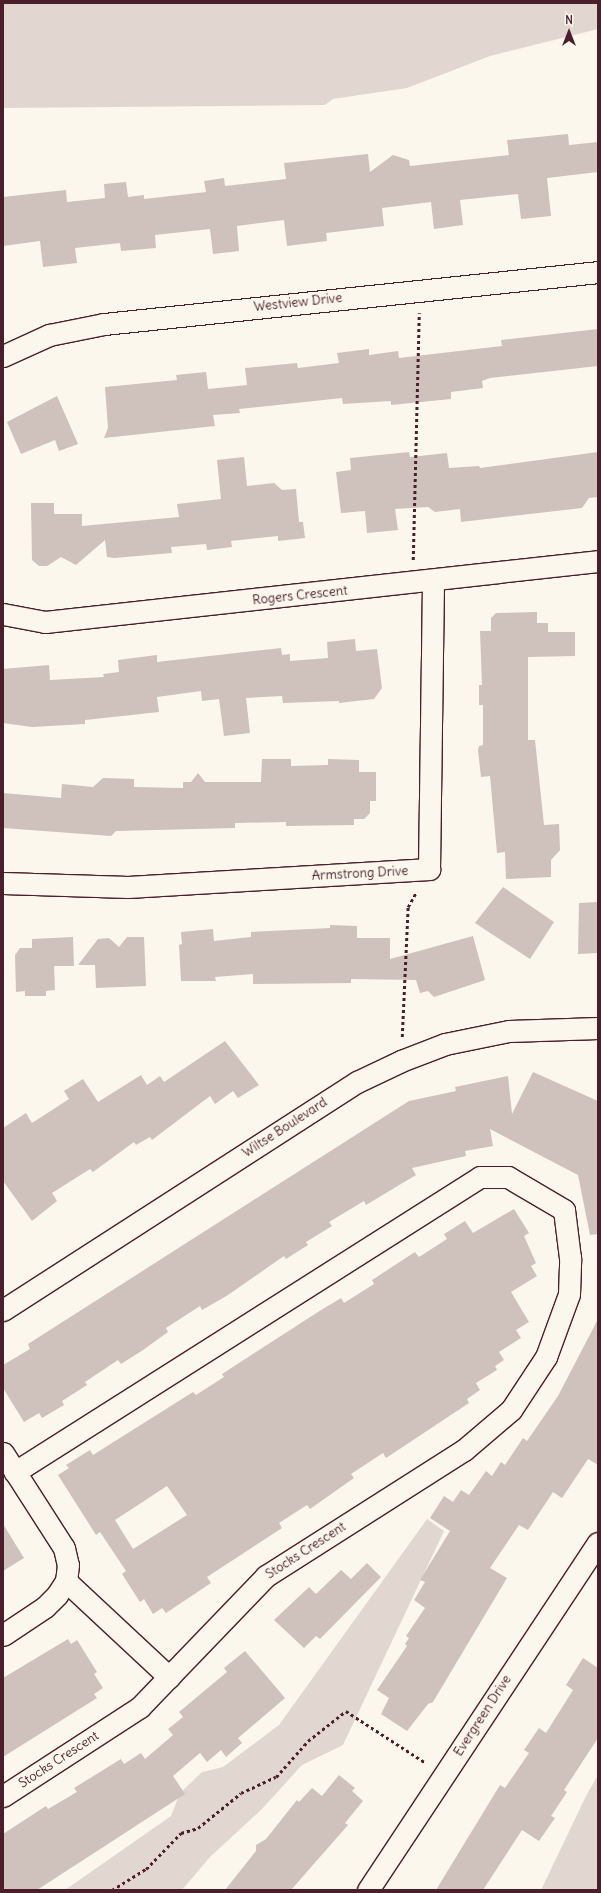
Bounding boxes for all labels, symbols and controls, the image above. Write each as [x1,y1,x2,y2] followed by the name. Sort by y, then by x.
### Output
[549,12,589,52] north arrow
[565,13,573,27] text: N
[253,291,343,315] street label: Westview Drive
[252,583,348,609] street label: Rogers Crescent
[311,864,409,884] street label: Armstrong Drive
[240,1095,330,1161] street label: Wiltse Boulevard
[263,1519,349,1583] street label: Stocks Crescent
[451,1673,515,1759] street label: Evergreen Drive
[16,1728,102,1792] street label: Stocks Crescent

